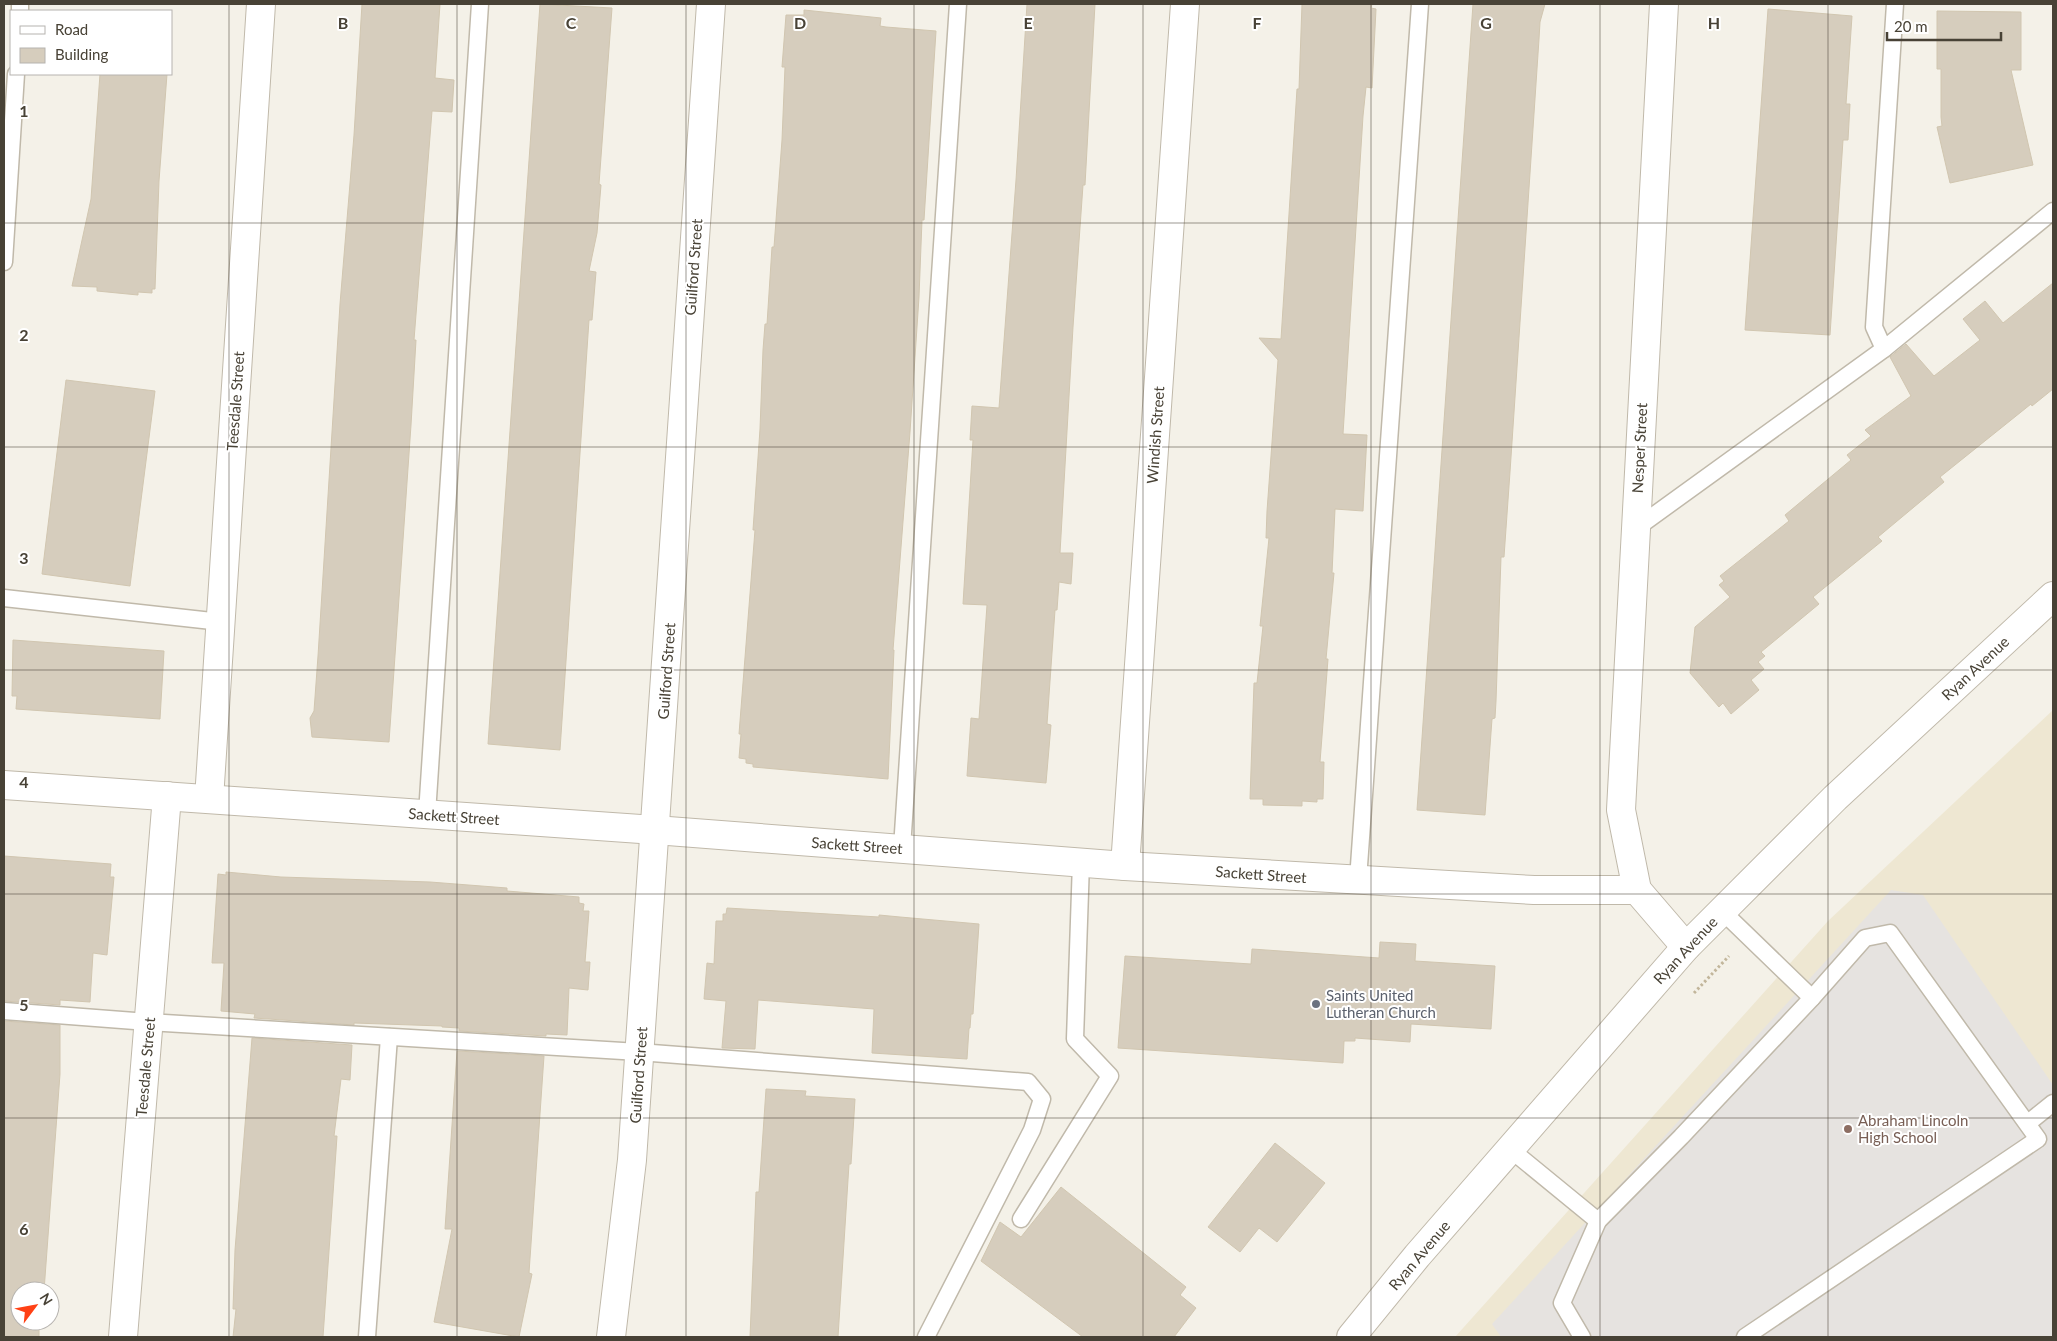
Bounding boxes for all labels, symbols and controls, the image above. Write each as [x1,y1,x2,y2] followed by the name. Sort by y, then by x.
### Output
[10,10,172,75] legend
[1887,10,2001,42] scale bar
[338,13,348,32] text: B
[566,13,577,32] text: C
[794,13,806,32] text: D
[1023,13,1033,32] text: E
[1252,13,1262,32] text: F
[1480,13,1492,32] text: G
[1708,13,1720,32] text: H
[1894,17,1928,35] text: 20 m
[55,20,88,38] text: Road
[55,45,108,63] text: Building
[19,101,29,120] text: 1
[681,217,705,316] street label: Guilford Street
[19,325,29,344] text: 2
[223,350,248,452] street label: Teesdale Street
[1143,385,1167,484] street label: Windish Street
[1628,402,1650,494] street label: Nesper Street
[19,548,29,567] text: 3
[654,621,678,720] street label: Guilford Street
[1938,632,2012,704] street label: Ryan Avenue
[19,772,29,791] text: 4
[408,804,501,828] street label: Sackett Street
[811,833,904,857] street label: Sackett Street
[1215,862,1308,886] street label: Sackett Street
[1649,913,1721,987] street label: Ryan Avenue
[1326,986,1436,1021] place label: Saints United Lutheran Church
[19,995,29,1014] text: 5
[1310,998,1322,1010] marker: Saints United Lutheran Church
[132,1016,158,1118] street label: Teesdale Street
[626,1025,650,1124] street label: Guilford Street
[1858,1111,1968,1146] place label: Abraham Lincoln High School
[1842,1123,1854,1135] marker: Abraham Lincoln High School
[1385,1216,1453,1294] street label: Ryan Avenue
[19,1219,29,1238] text: 6
[10,1281,60,1331] north arrow
[36,1290,57,1308] text: N

